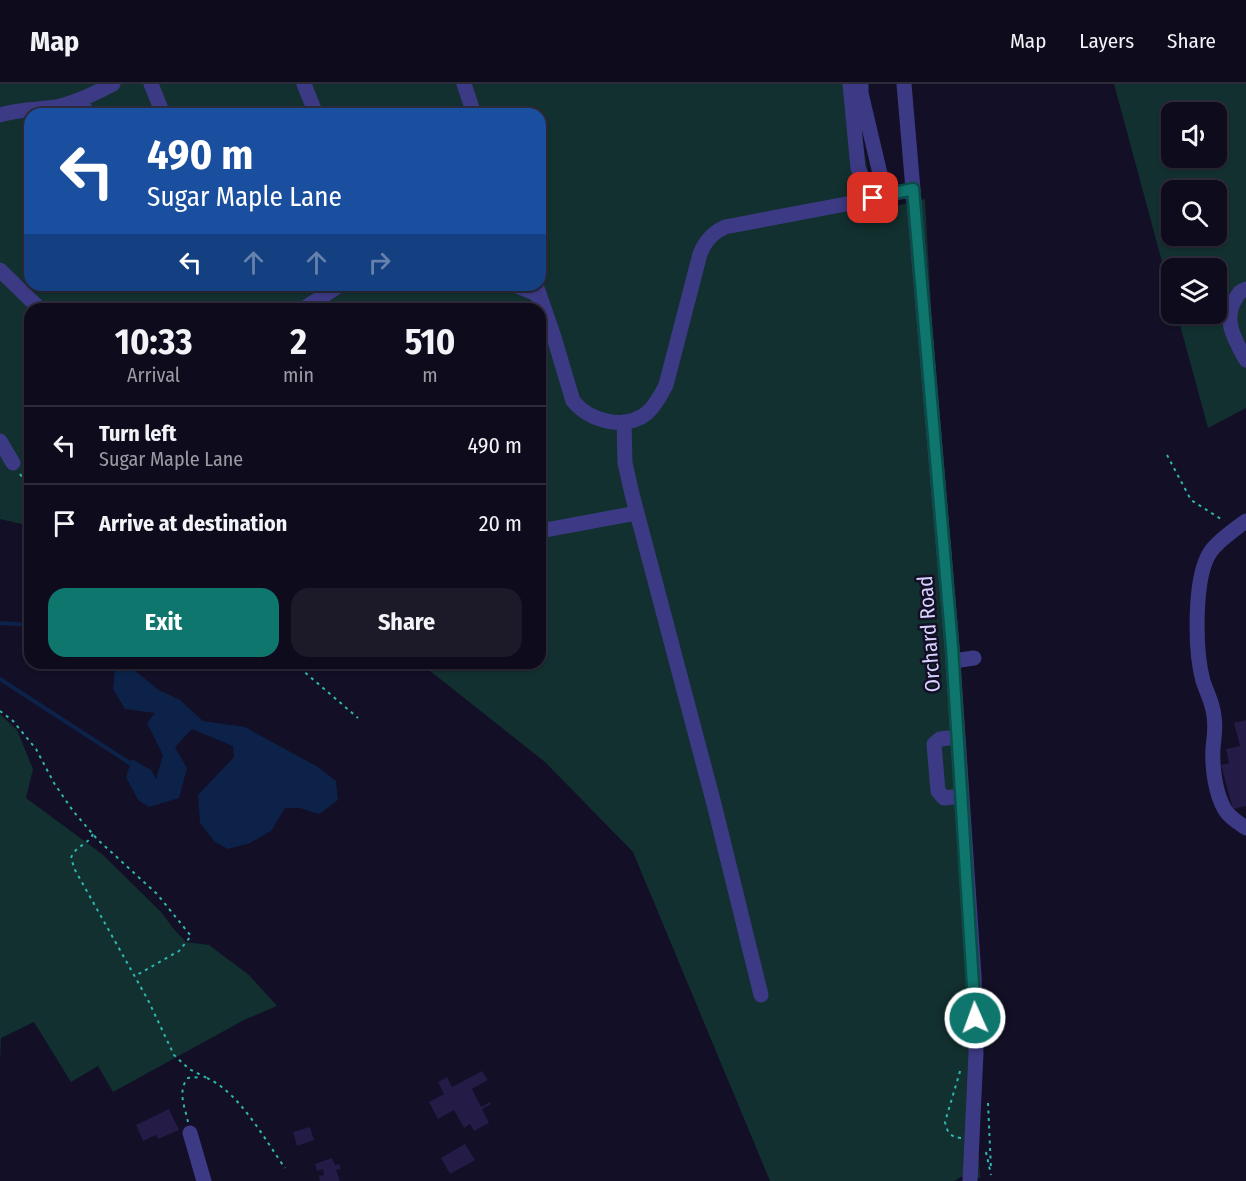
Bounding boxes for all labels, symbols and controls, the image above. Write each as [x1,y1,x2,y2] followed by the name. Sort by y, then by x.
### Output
[30,25,79,58] text: Map
[1010,28,1046,54] text: Map
[1079,28,1134,54] text: Layers
[1167,28,1216,54] text: Share
[1161,102,1227,324] map controls
[1161,102,1227,168] button: sound
[147,130,253,180] text: 490 m
[48,132,126,210] icon: left
[847,172,898,223] pin
[1161,180,1227,246] button: search
[147,181,342,213] text: Sugar Maple Lane
[856,181,889,214] icon: arrive
[174,246,207,279] icon: left
[237,246,270,279] icon: ahead
[300,246,333,279] icon: ahead
[363,246,396,279] icon: right
[1161,258,1227,324] button: layers
[115,320,192,364] text: 10:33
[290,320,307,364] text: 2
[405,320,455,364] text: 510
[127,363,180,387] text: Arrival
[283,363,314,387] text: min
[422,363,438,387] text: m
[99,420,177,447] text: Turn left
[48,429,81,462] icon: left
[468,432,522,459] text: 490 m
[99,447,243,471] text: Sugar Maple Lane
[48,507,81,540] icon: arrive
[99,510,287,537] text: Arrive at destination
[479,510,522,537] text: 20 m
[912,575,946,693] street label: Orchard Road
[48,588,279,657] button: Exit
[291,588,522,657] button: Share
[943,986,1007,1050] position arrow

